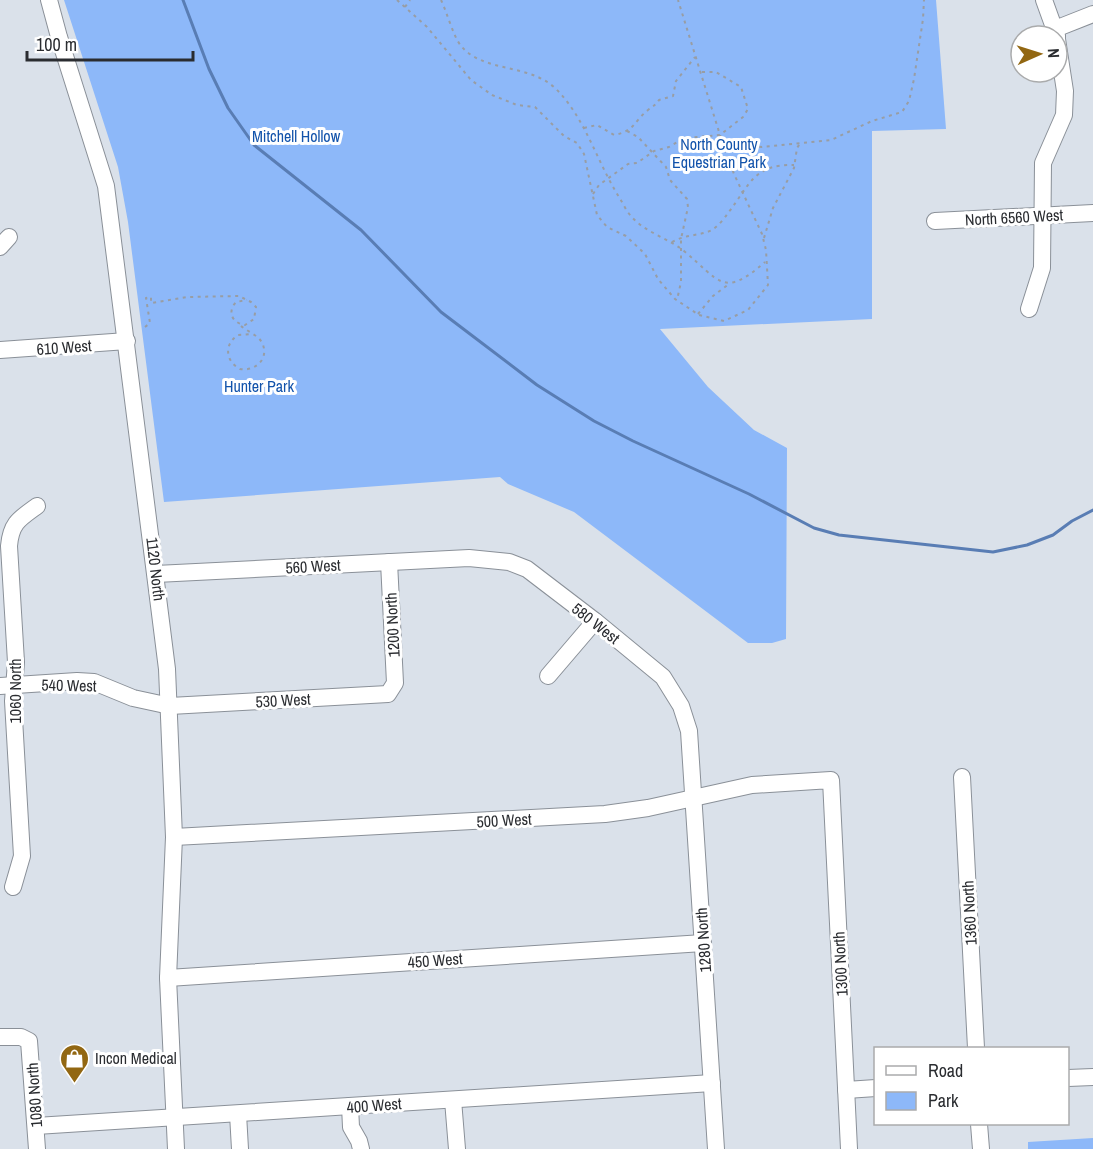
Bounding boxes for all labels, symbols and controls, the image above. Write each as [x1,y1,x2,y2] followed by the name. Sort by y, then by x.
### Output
[27,24,194,62] scale bar
[1009,24,1069,84] north arrow
[36,32,77,57] text: 100 m
[1043,48,1065,59] text: N
[252,125,341,147] park label: Mitchell Hollow
[672,133,766,173] park label: North County Equestrian Park
[964,203,1064,231] street label: North 6560 West
[36,334,93,360] street label: 610 West
[224,375,294,397] park label: Hunter Park
[141,536,171,602] street label: 1120 North
[285,554,341,578] street label: 560 West
[379,592,405,658] street label: 1200 North
[567,597,625,649] street label: 580 West
[4,659,26,723] street label: 1060 North
[41,674,97,696] street label: 540 West
[255,688,311,712] street label: 530 West
[476,808,532,832] street label: 500 West
[956,880,982,946] street label: 1360 North
[690,907,716,973] street label: 1280 North
[827,931,853,997] street label: 1300 North
[407,947,464,973] street label: 450 West
[58,1042,90,1084] shop icon: Incon Medical
[95,1047,177,1069] place label: Incon Medical
[874,1047,1069,1125] legend
[928,1058,963,1083] text: Road
[21,1062,47,1128] street label: 1080 North
[928,1088,959,1113] text: Park
[346,1092,403,1118] street label: 400 West

